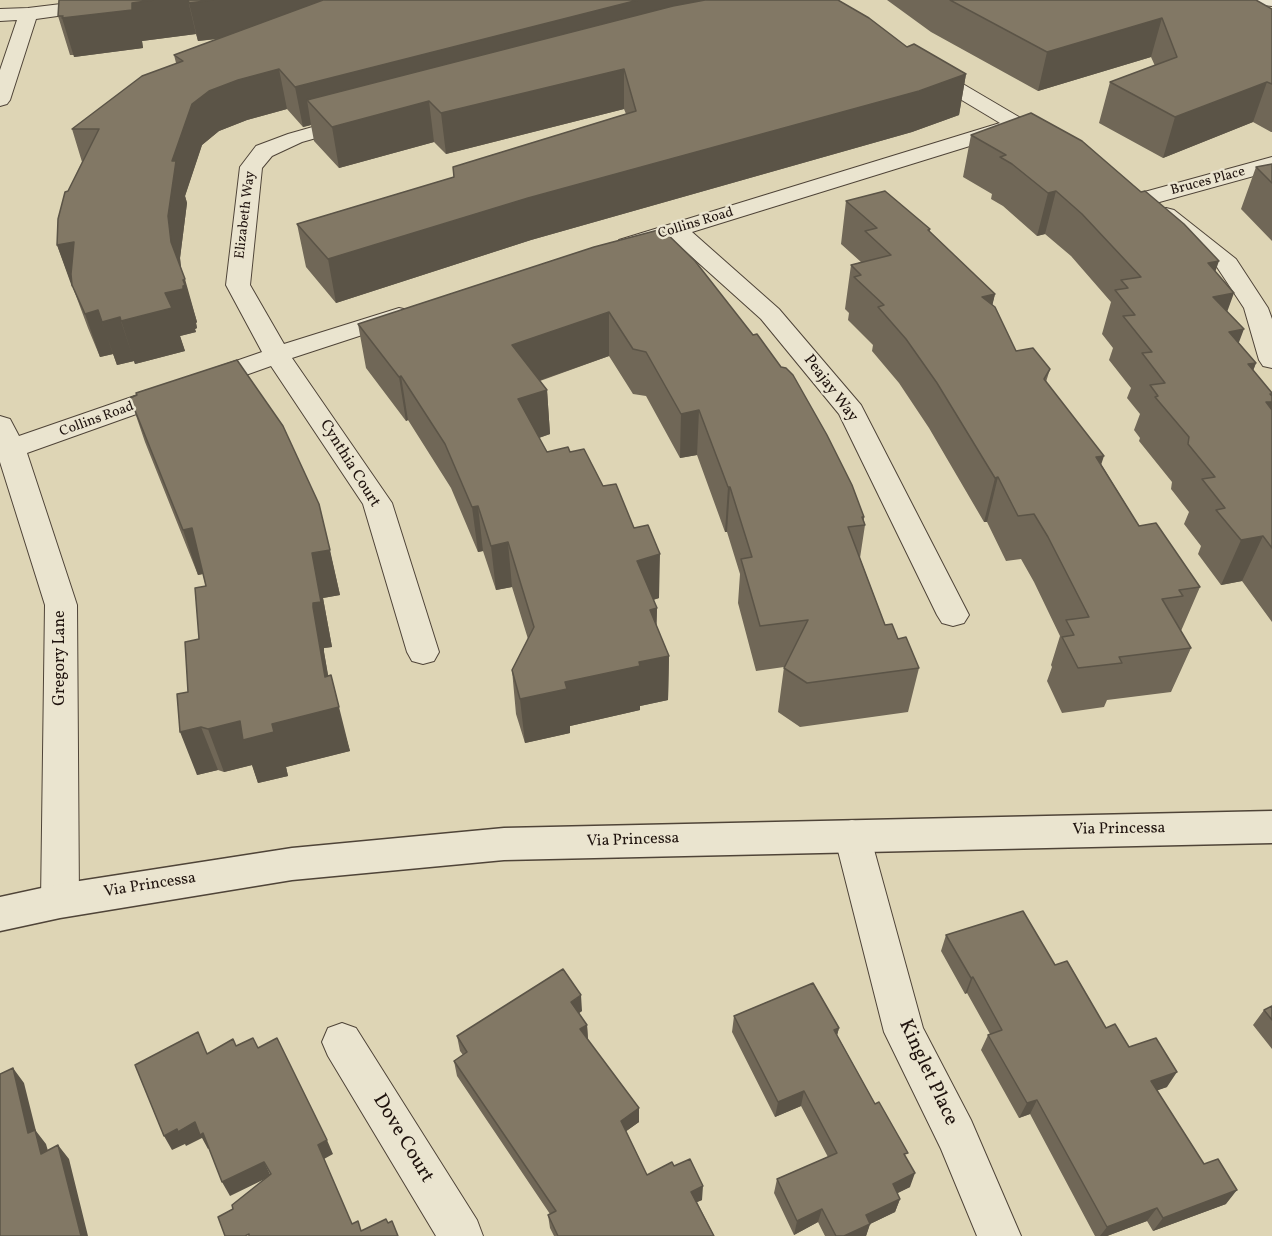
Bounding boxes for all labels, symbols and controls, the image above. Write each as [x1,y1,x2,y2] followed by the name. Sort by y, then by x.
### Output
[1169,164,1247,200] street label: Bruces Place
[232,170,260,260] street label: Elizabeth Way
[656,205,736,243] street label: Collins Road
[798,351,862,427] street label: Peajay Way
[58,399,136,441] street label: Collins Road
[315,417,383,511] street label: Cynthia Court
[51,610,71,706] street label: Gregory Lane
[1072,820,1166,840] street label: Via Princessa
[586,830,680,852] street label: Via Princessa
[103,869,197,903] street label: Via Princessa
[892,1016,962,1130] street label: Kinglet Place
[366,1090,438,1188] street label: Dove Court

